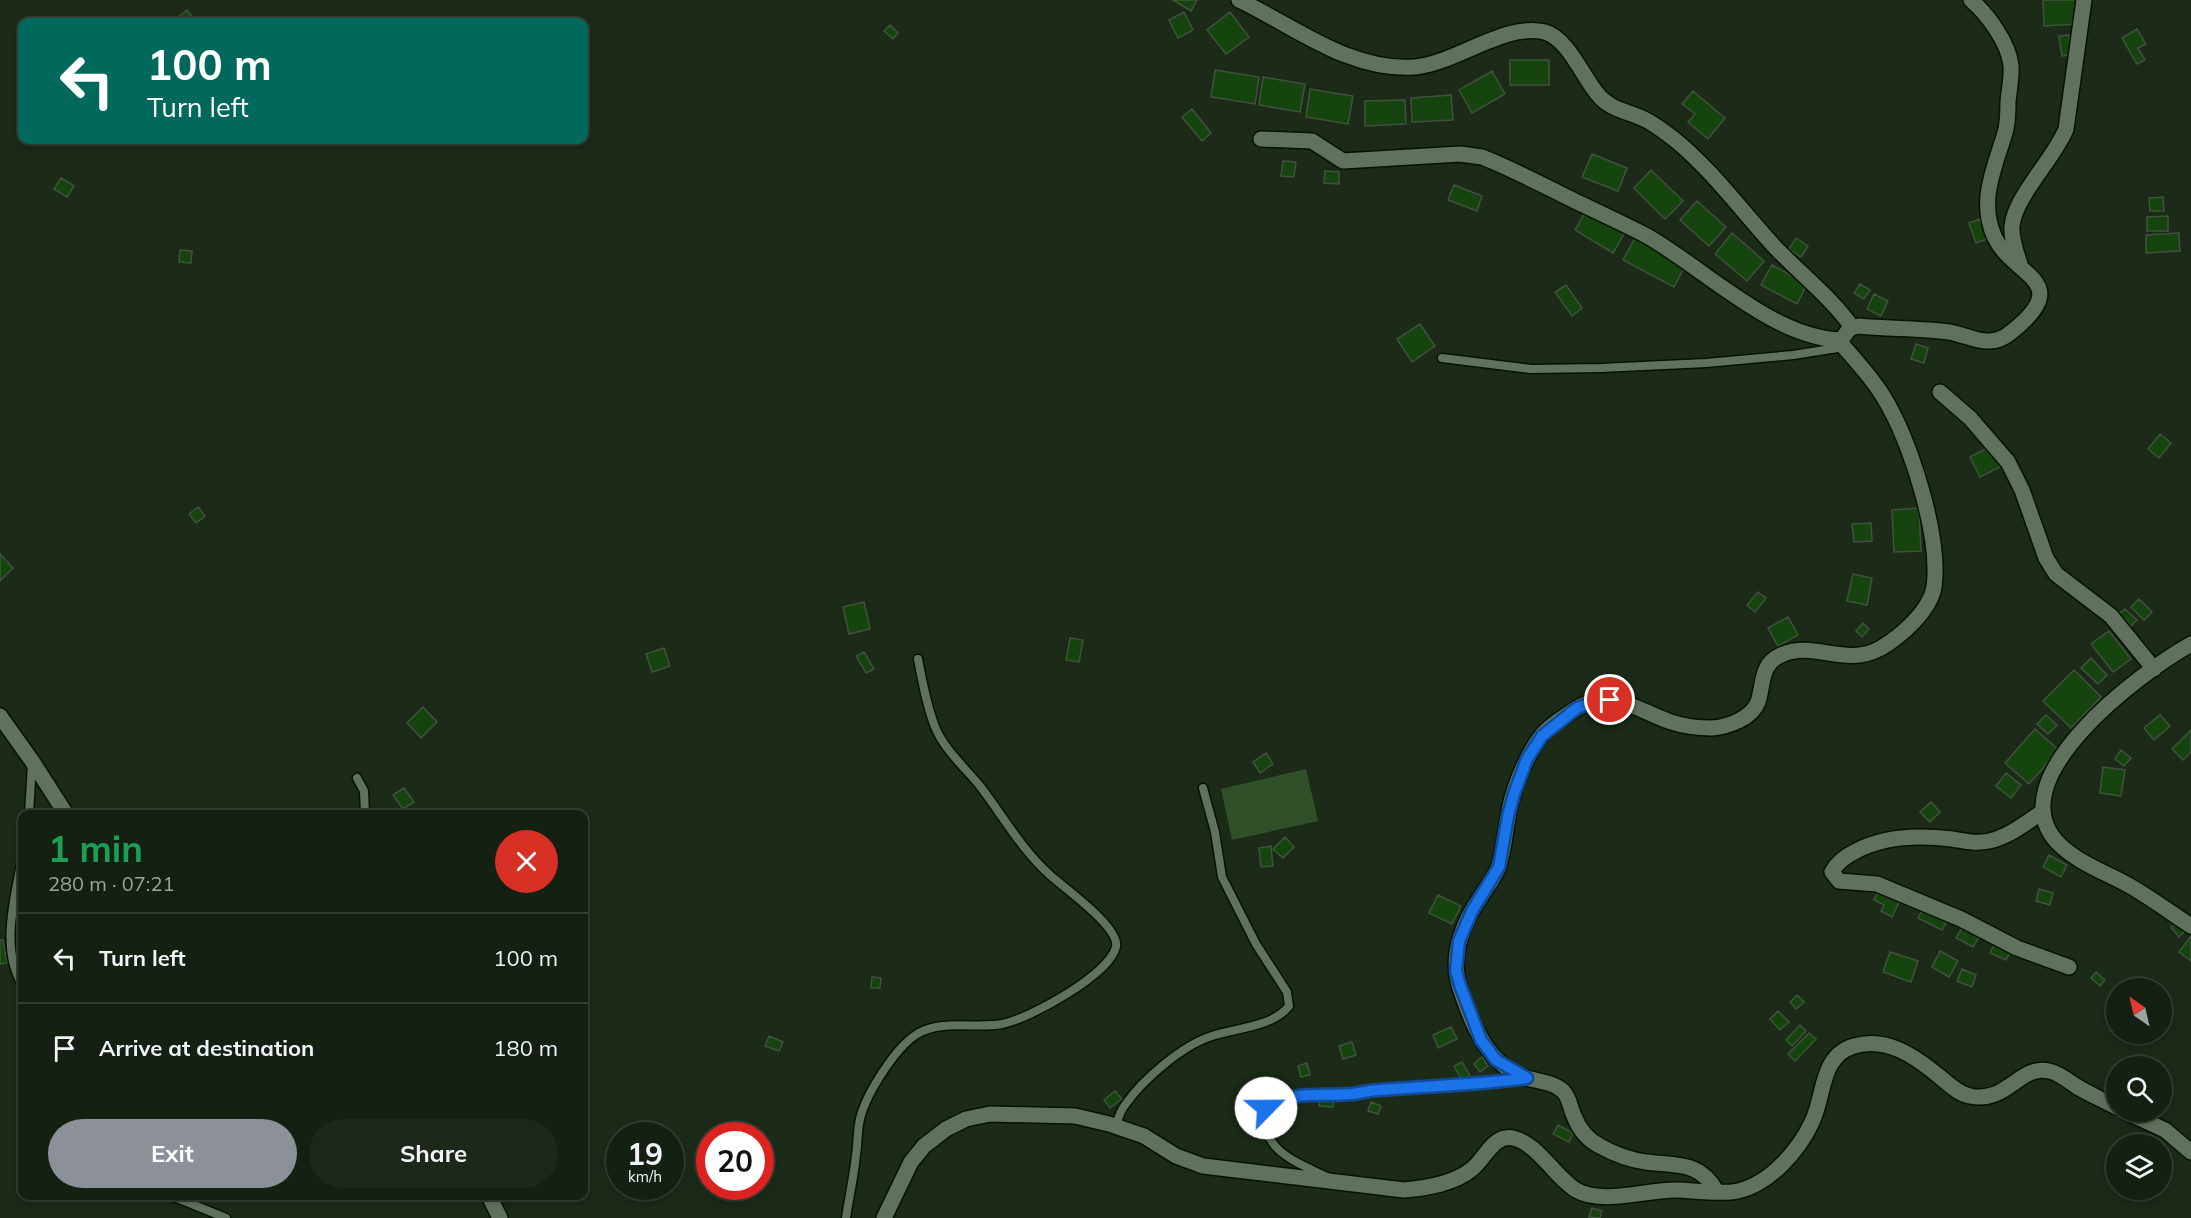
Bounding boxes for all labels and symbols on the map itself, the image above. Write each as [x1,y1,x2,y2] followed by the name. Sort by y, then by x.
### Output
[1584,674,1635,725] pin
[2106,978,2172,1044] north arrow
[1234,1076,1298,1140] position arrow
[696,1122,774,1200] speed limit sign: 20

